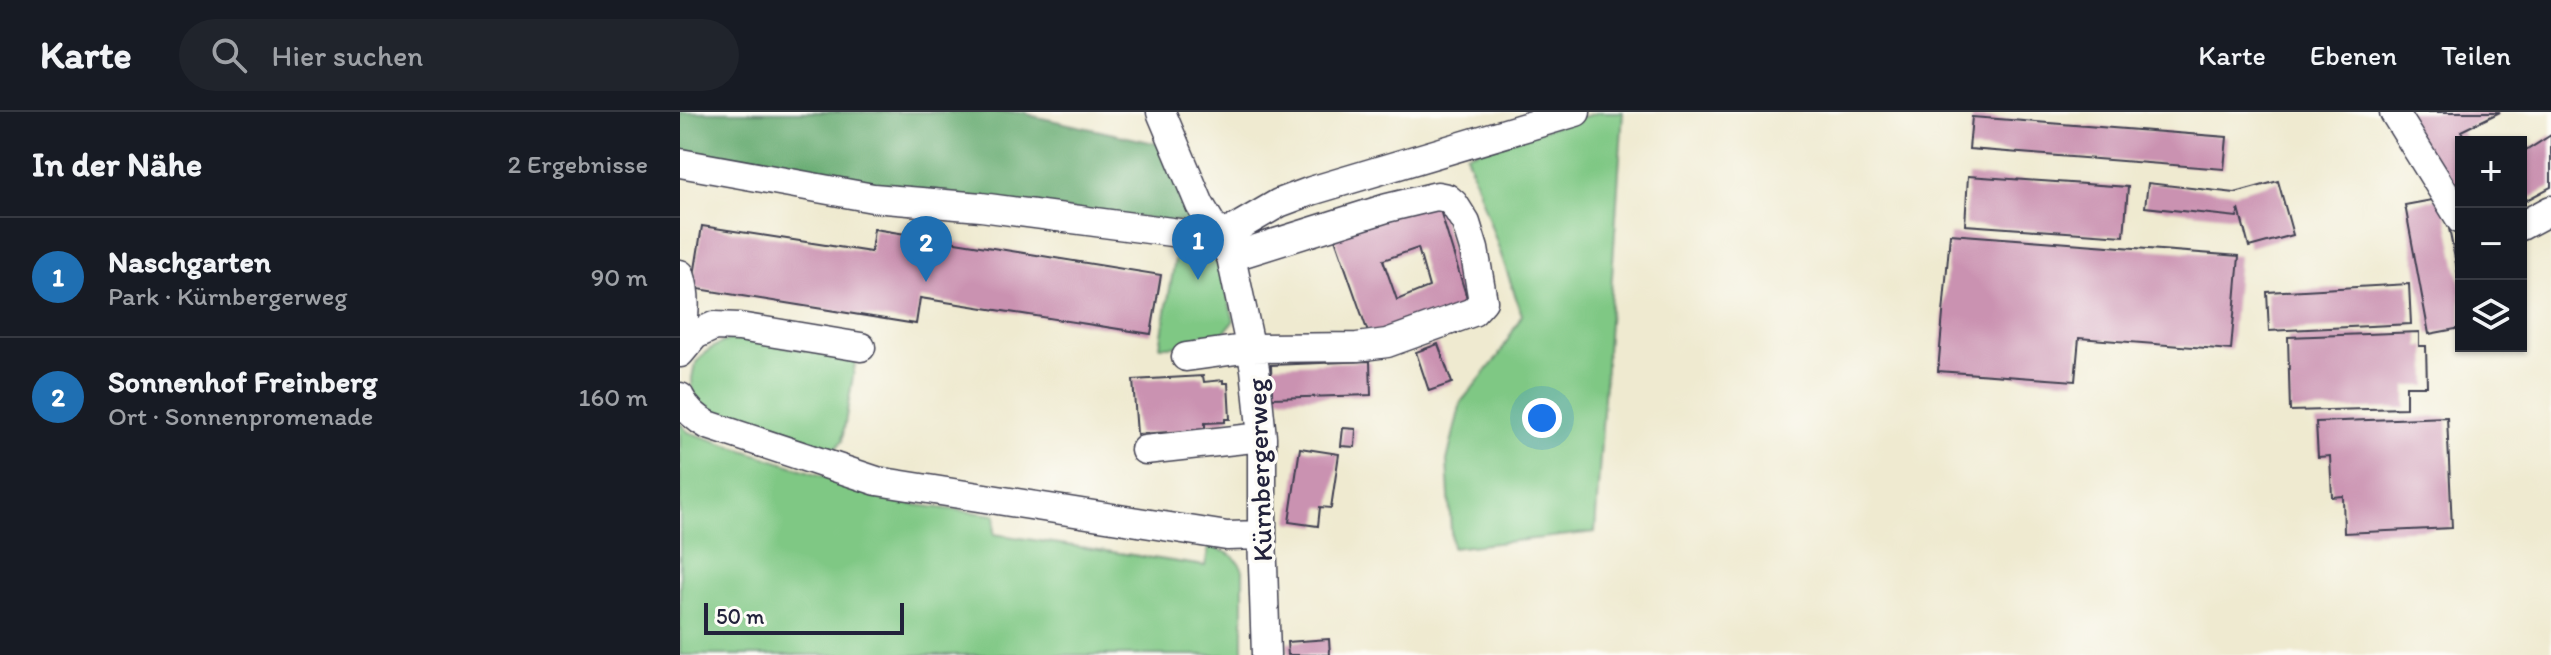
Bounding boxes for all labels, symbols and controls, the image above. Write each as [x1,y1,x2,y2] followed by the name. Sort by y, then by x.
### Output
[179,19,739,91] search box
[40,32,131,78] text: Karte
[207,33,251,77] icon: search
[271,37,423,74] text: Hier suchen
[2198,38,2266,72] text: Karte
[2310,38,2397,72] text: Ebenen
[2441,38,2511,72] text: Teilen
[2455,136,2527,352] map controls
[2455,136,2527,208] button: +
[32,144,202,185] text: In der Nähe
[508,148,648,180] text: 2 Ergebnisse
[2455,208,2527,280] button: −
[1172,214,1224,280] pin: 1
[900,216,952,282] pin: 2
[108,243,271,280] text: Naschgarten
[52,261,64,293] text: 1
[591,261,648,293] text: 90 m
[108,280,348,312] text: Park · Kürnbergerweg
[2455,280,2527,352] button: layers
[108,363,377,400] text: Sonnenhof Freinberg
[1239,377,1279,562] street label: Kürnbergerweg
[51,381,65,413] text: 2
[578,381,648,413] text: 160 m
[1522,398,1562,438] your location
[108,400,373,432] text: Ort · Sonnenpromenade
[704,599,904,635] scale bar
[716,603,765,630] text: 50 m

